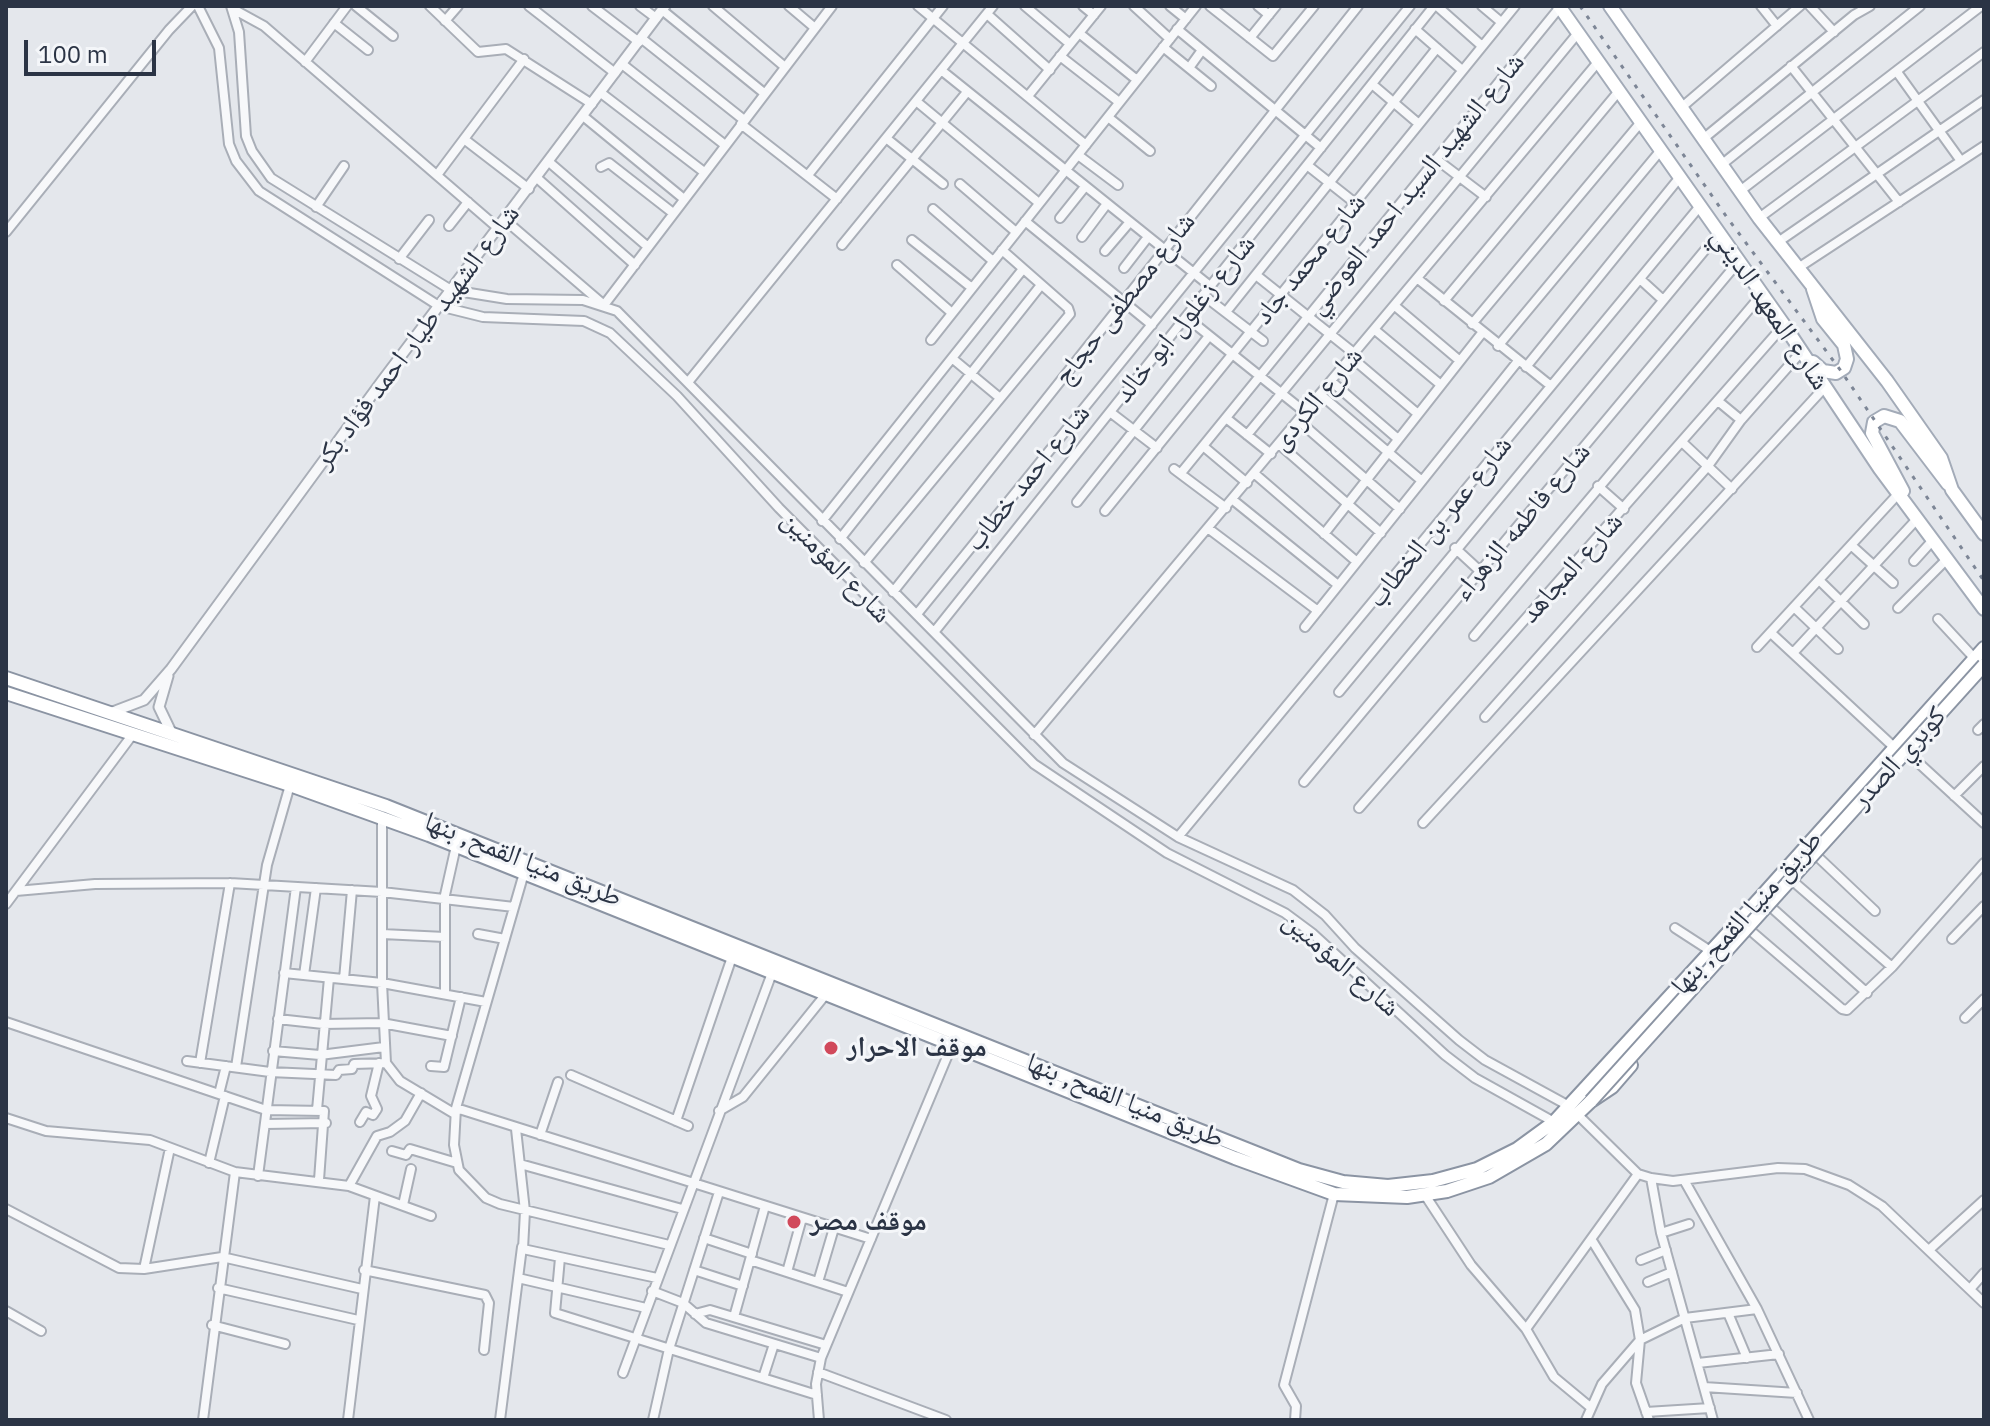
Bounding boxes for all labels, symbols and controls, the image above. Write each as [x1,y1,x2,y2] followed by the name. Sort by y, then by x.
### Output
[28,24,160,74] scale bar
[38,38,108,70] text: 100 m
[1300,46,1532,322] street label: شارع الشهيد السيد احمد العوضي
[1247,187,1373,331] street label: شارع محمد جاد
[307,198,527,476] street label: شارع الشهيد طيار احمد فؤاد بكر
[1047,206,1203,392] street label: شارع مصطفى حجاج
[1703,221,1837,397] street label: شارع المعهد الديني
[1107,228,1263,410] street label: شارع زغلول ابو خالد
[1264,340,1370,458] street label: شارع الكردى
[958,398,1098,558] street label: شارع احمد خطاب
[1360,429,1520,615] street label: شارع عمر بن الخطاب
[1446,436,1598,608] street label: شارع فاطمه الزهراء
[774,503,898,631] street label: شارع المؤمنين
[1514,506,1630,630] street label: شارع المجاهد
[1844,700,1954,816] street label: كوبري الصدر
[419,805,627,915] street label: طريق منيا القمح, بنها
[1664,824,1830,1002] street label: طريق منيا القمح, بنها
[1275,904,1407,1024] street label: شارع المؤمنين
[847,1031,987,1065] place label: موقف الاحرار
[822,1039,840,1057] marker: موقف الاحرار
[1021,1046,1229,1156] street label: طريق منيا القمح, بنها
[810,1205,927,1239] place label: موقف مصر
[785,1213,803,1231] marker: موقف مصر

